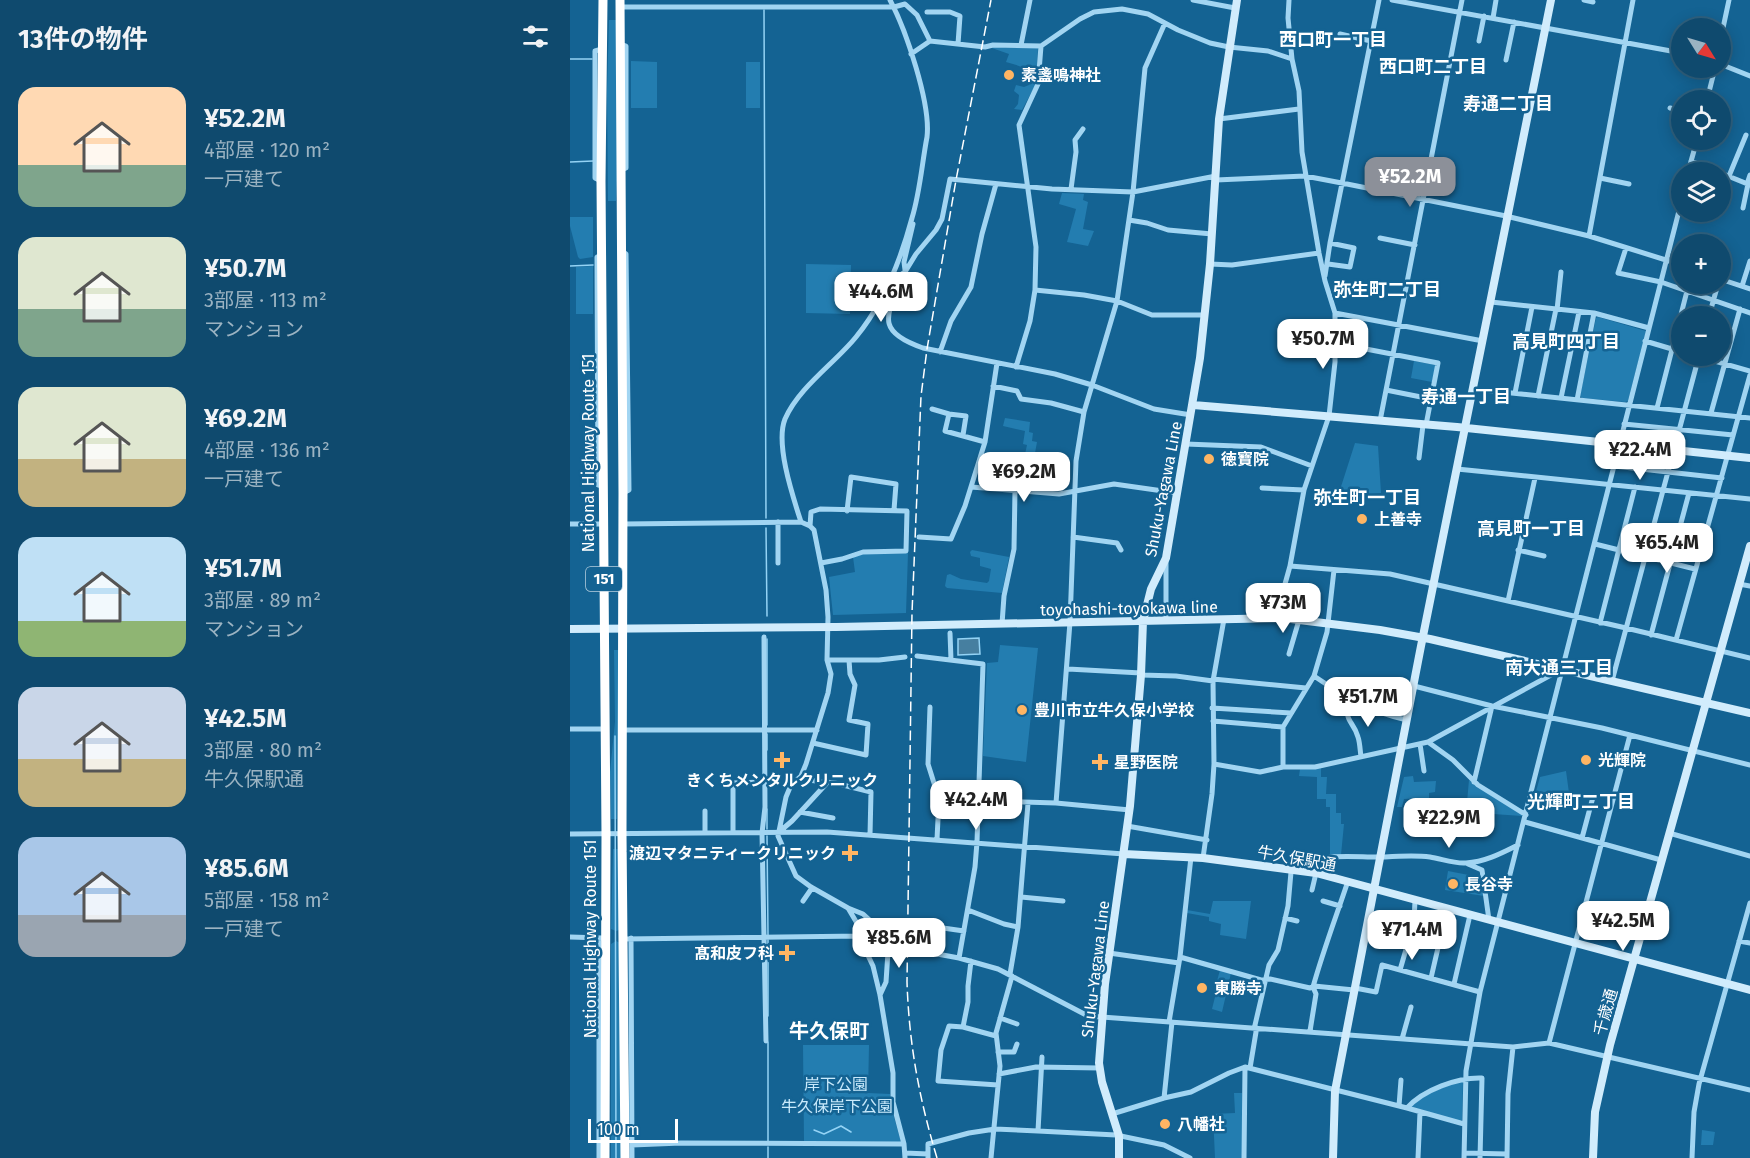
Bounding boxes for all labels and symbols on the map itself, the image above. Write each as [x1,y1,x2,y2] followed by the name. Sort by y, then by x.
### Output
[1671,18,1731,78] north arrow
[1279,29,1387,51] district label: 西口町一丁目
[1379,56,1487,78] district label: 西口町二丁目
[1021,66,1101,85] place label: 素盞鳴神社
[1002,68,1016,82] marker: 素盞鳴神社
[1463,93,1553,115] district label: 寿通二丁目
[1361,157,1459,208] pin: ¥52.2M
[832,272,930,323] pin: ¥44.6M
[1333,279,1441,301] district label: 弥生町二丁目
[1274,319,1372,370] pin: ¥50.7M
[1512,331,1620,353] district label: 高見町四丁目
[579,354,598,552] street label: National Highway Route 151
[1421,386,1511,408] district label: 寿通一丁目
[1141,420,1186,559] street label: Shuku-Yagawa Line
[1591,430,1689,481] pin: ¥22.4M
[1221,450,1269,469] place label: 徳寶院
[975,452,1073,503] pin: ¥69.2M
[1202,452,1216,466] marker: 徳寶院
[1313,487,1421,509] district label: 弥生町一丁目
[1374,510,1422,529] place label: 上善寺
[1355,512,1369,526] marker: 上善寺
[1477,518,1585,540] district label: 高見町一丁目
[1618,523,1716,574] pin: ¥65.4M
[586,567,622,591] road number: 151
[1247,583,1319,634] pin: ¥73M
[1040,597,1218,620] street label: toyohashi-toyokawa line
[1505,657,1613,679] district label: 南大通三丁目
[1319,677,1417,728] pin: ¥51.7M
[1034,701,1194,720] place label: 豊川市立牛久保小学校
[1015,703,1029,717] marker: 豊川市立牛久保小学校
[773,751,791,769] marker: きくちメンタルクリニック
[1598,751,1646,770] place label: 光輝院
[1091,753,1109,771] marker: 星野医院
[1114,753,1178,772] place label: 星野医院
[1579,753,1593,767] marker: 光輝院
[686,771,878,790] place label: きくちメンタルクリニック
[927,780,1025,831] pin: ¥42.4M
[1527,791,1635,813] district label: 光輝町二丁目
[1400,798,1498,849] pin: ¥22.9M
[581,840,600,1038] street label: National Highway Route 151
[1256,842,1338,875] street label: 牛久保駅通
[629,844,836,863] place label: 渡辺マタニティークリニック
[841,844,859,862] marker: 渡辺マタニティークリニック
[1465,875,1513,894] place label: 長谷寺
[1446,877,1460,891] marker: 長谷寺
[1078,899,1113,1039] street label: Shuku-Yagawa Line
[1574,901,1672,952] pin: ¥42.5M
[1363,910,1461,961] pin: ¥71.4M
[850,918,948,969] pin: ¥85.6M
[694,944,774,963] place label: 髙和皮フ科
[778,944,796,962] marker: 髙和皮フ科
[1214,979,1262,998] place label: 東勝寺
[1195,981,1209,995] marker: 東勝寺
[1590,986,1621,1038] street label: 千歳通
[789,1019,869,1043] district label: 牛久保町
[804,1075,868,1094] park label: 岸下公園
[781,1097,893,1116] park label: 牛久保岸下公園
[1177,1115,1225,1134] place label: 八幡社
[588,1116,678,1144] scale bar
[1158,1117,1172,1131] marker: 八幡社

